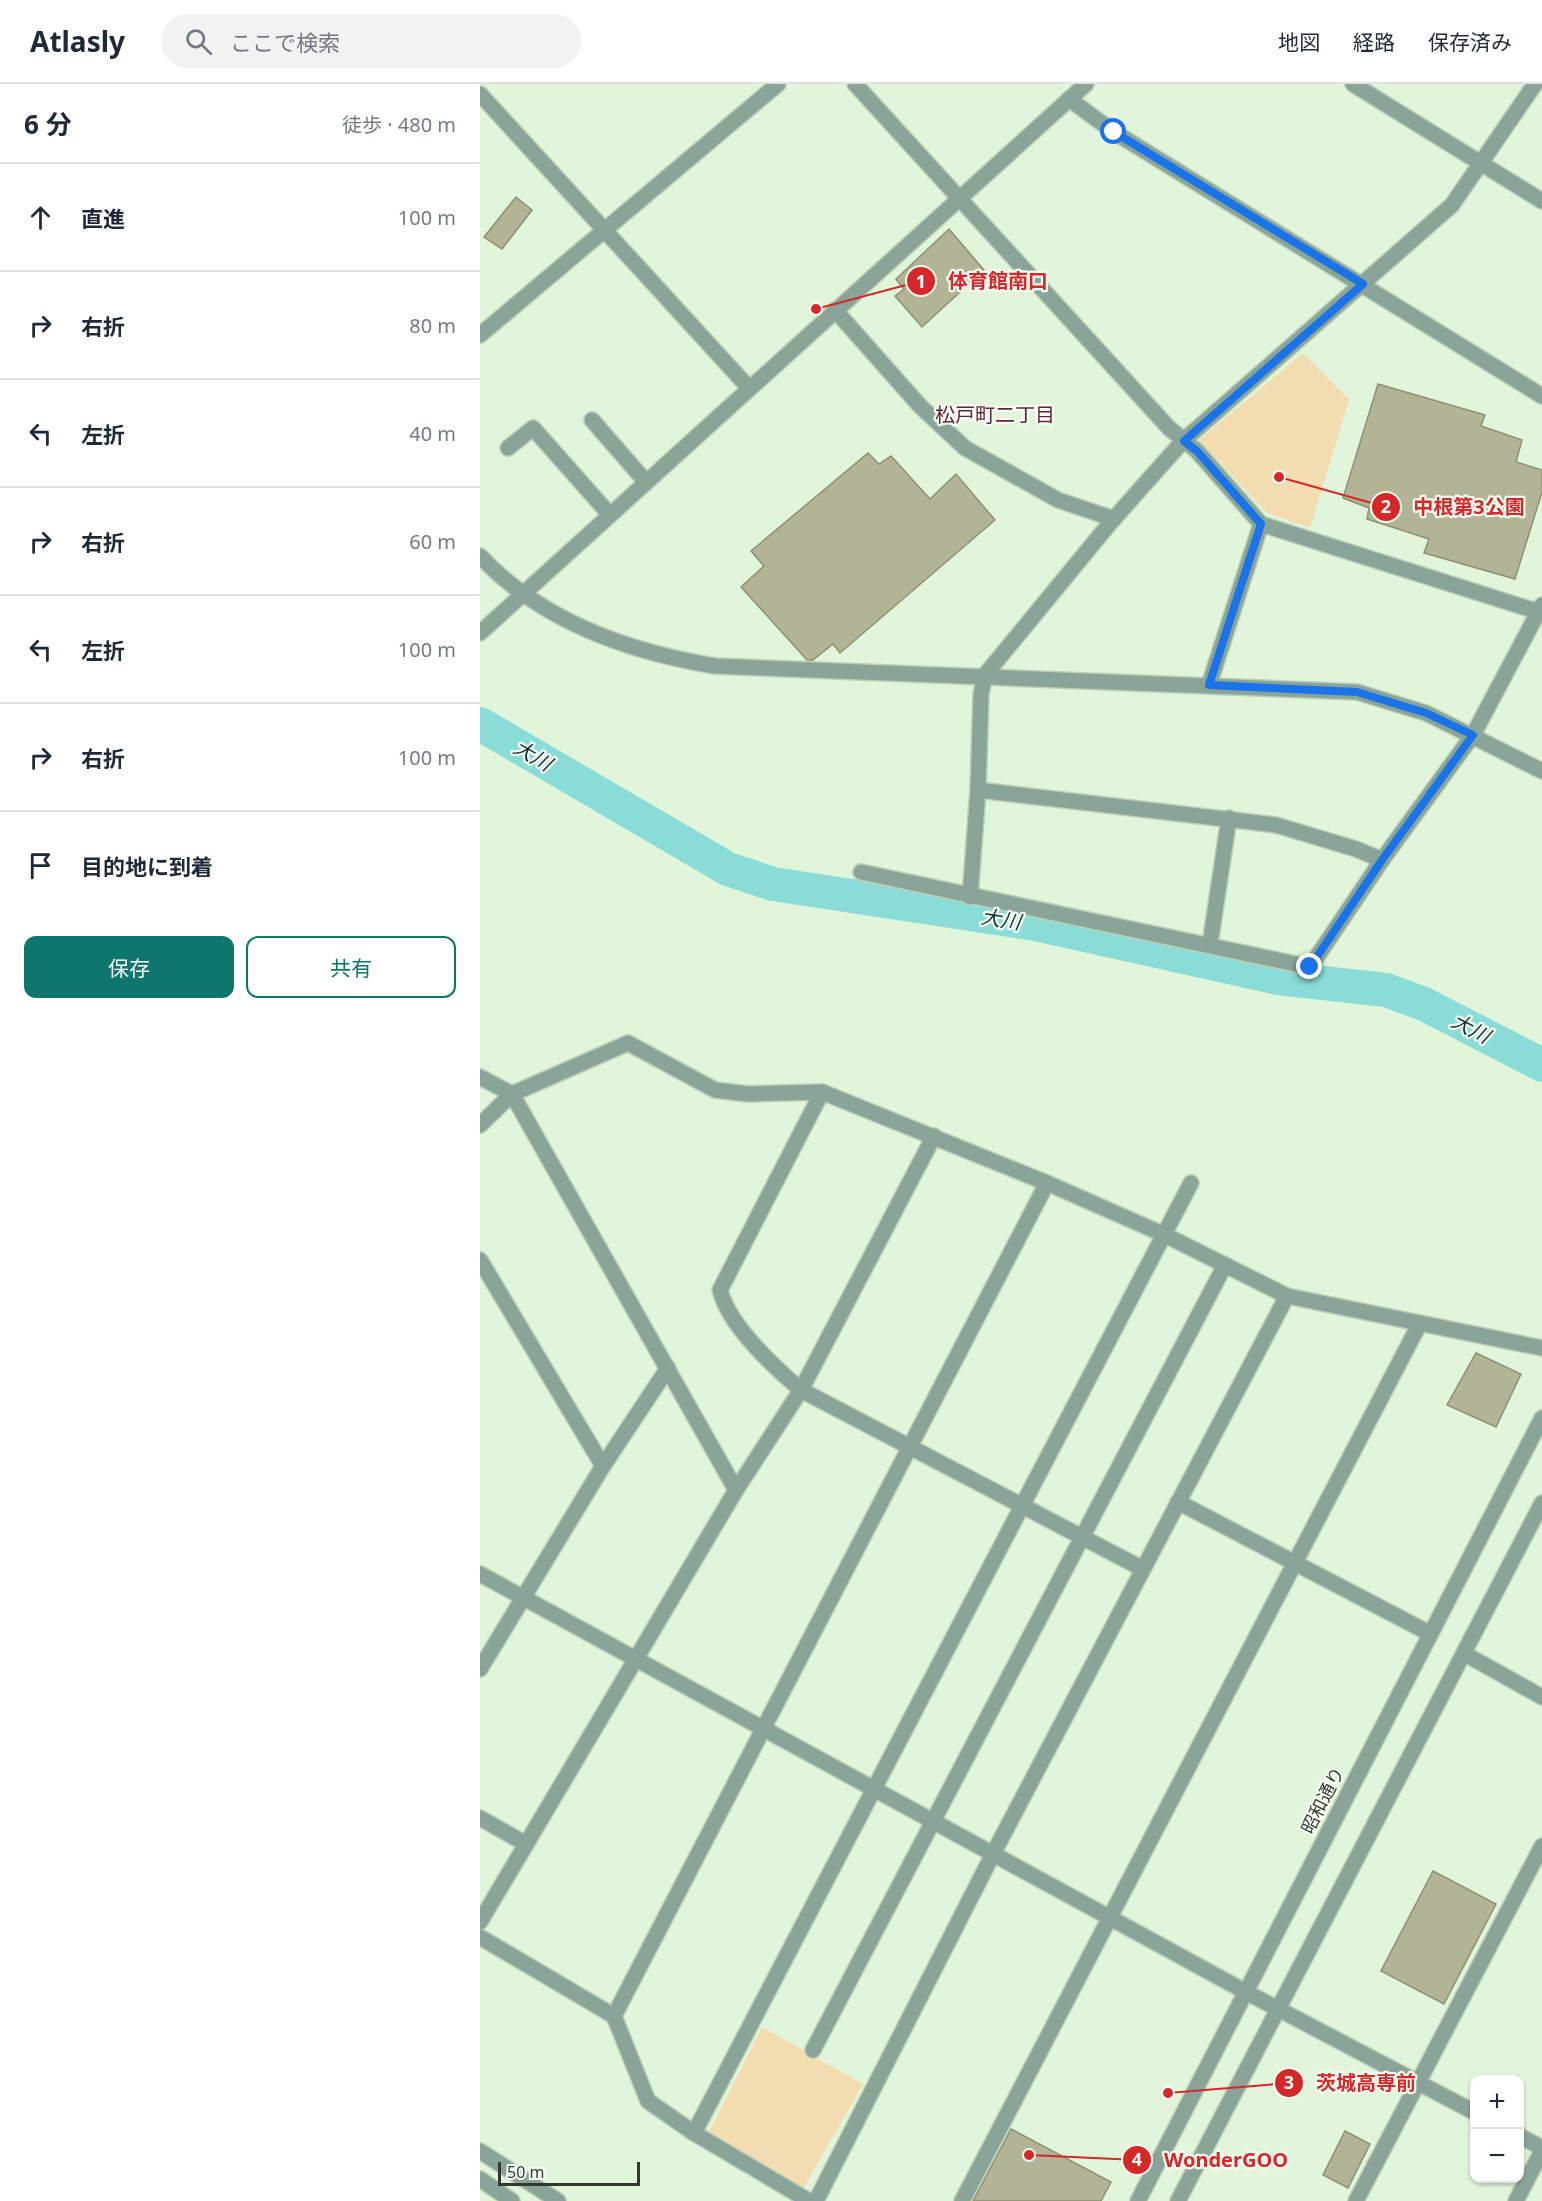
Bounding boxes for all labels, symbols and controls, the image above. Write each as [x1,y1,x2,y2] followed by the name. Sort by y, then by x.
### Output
[161,14,581,68] search box
[30,22,125,60] text: Atlasly
[182,25,215,58] icon: search
[230,27,340,57] text: ここで検索
[1278,28,1320,56] text: 地図
[1353,28,1395,56] text: 経路
[1428,28,1512,56] text: 保存済み
[24,106,72,142] text: 6 分
[342,111,456,138] text: 徒歩 · 480 m
[1100,118,1126,144] route start
[24,201,57,234] icon: ahead
[81,203,125,233] text: 直進
[398,204,456,231] text: 100 m
[906,262,1060,300] callout: 体育館南口
[948,267,1048,294] text: 体育館南口
[916,269,926,293] text: 1
[24,309,57,342] icon: right
[81,311,125,341] text: 右折
[409,312,456,339] text: 80 m
[935,401,1055,428] district label: 松戸町二丁目
[24,417,57,450] icon: left
[81,419,125,449] text: 左折
[409,420,456,447] text: 40 m
[1371,488,1537,526] callout: 中根第3公園
[1413,493,1525,520] text: 中根第3公園
[1381,494,1391,518] text: 2
[24,525,57,558] icon: right
[81,527,125,557] text: 右折
[409,528,456,555] text: 60 m
[24,633,57,666] icon: left
[81,635,125,665] text: 左折
[398,636,456,663] text: 100 m
[509,733,559,778] water label: 大川
[24,741,57,774] icon: right
[81,743,125,773] text: 右折
[398,744,456,771] text: 100 m
[24,849,57,882] icon: arrive
[81,851,213,881] text: 目的地に到着
[979,903,1025,936] water label: 大川
[24,936,234,998] button: 保存
[246,936,456,998] button: 共有
[1296,953,1322,979] route end
[1447,1007,1497,1050] water label: 大川
[1295,1762,1349,1838] street label: 昭和通り
[1274,2064,1428,2102] callout: 茨城高専前
[1316,2069,1416,2096] text: 茨城高専前
[1284,2070,1294,2094] text: 3
[1470,2075,1524,2183] map controls
[1470,2075,1524,2129] button: +
[1470,2129,1524,2183] button: −
[1122,2141,1300,2179] callout: WonderGOO
[1164,2146,1288,2173] text: WonderGOO
[1132,2147,1142,2171] text: 4
[498,2159,640,2186] scale bar
[507,2161,544,2183] text: 50 m

